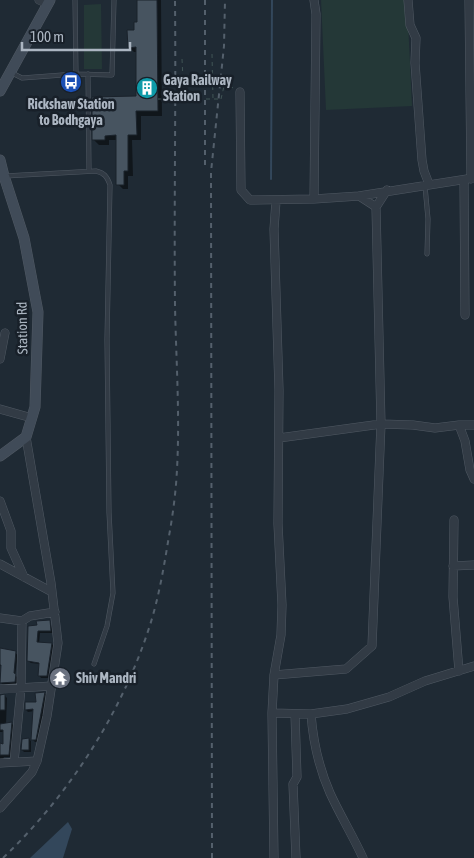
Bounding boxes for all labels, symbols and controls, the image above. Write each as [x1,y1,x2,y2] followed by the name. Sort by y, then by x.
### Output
[22,20,130,52] scale bar
[30,28,64,45] text: 100 m
[59,70,83,94] bus stop icon: Rickshaw Station to Bodhgaya
[163,72,232,104] place label: Gaya Railway Station
[135,76,159,100] building icon: Gaya Railway Station
[27,96,115,128] place label: Rickshaw Station to Bodhgaya
[14,302,30,354] street label: Station Rd
[48,666,72,690] temple icon: Shiv Mandri
[76,670,136,686] place label: Shiv Mandri

